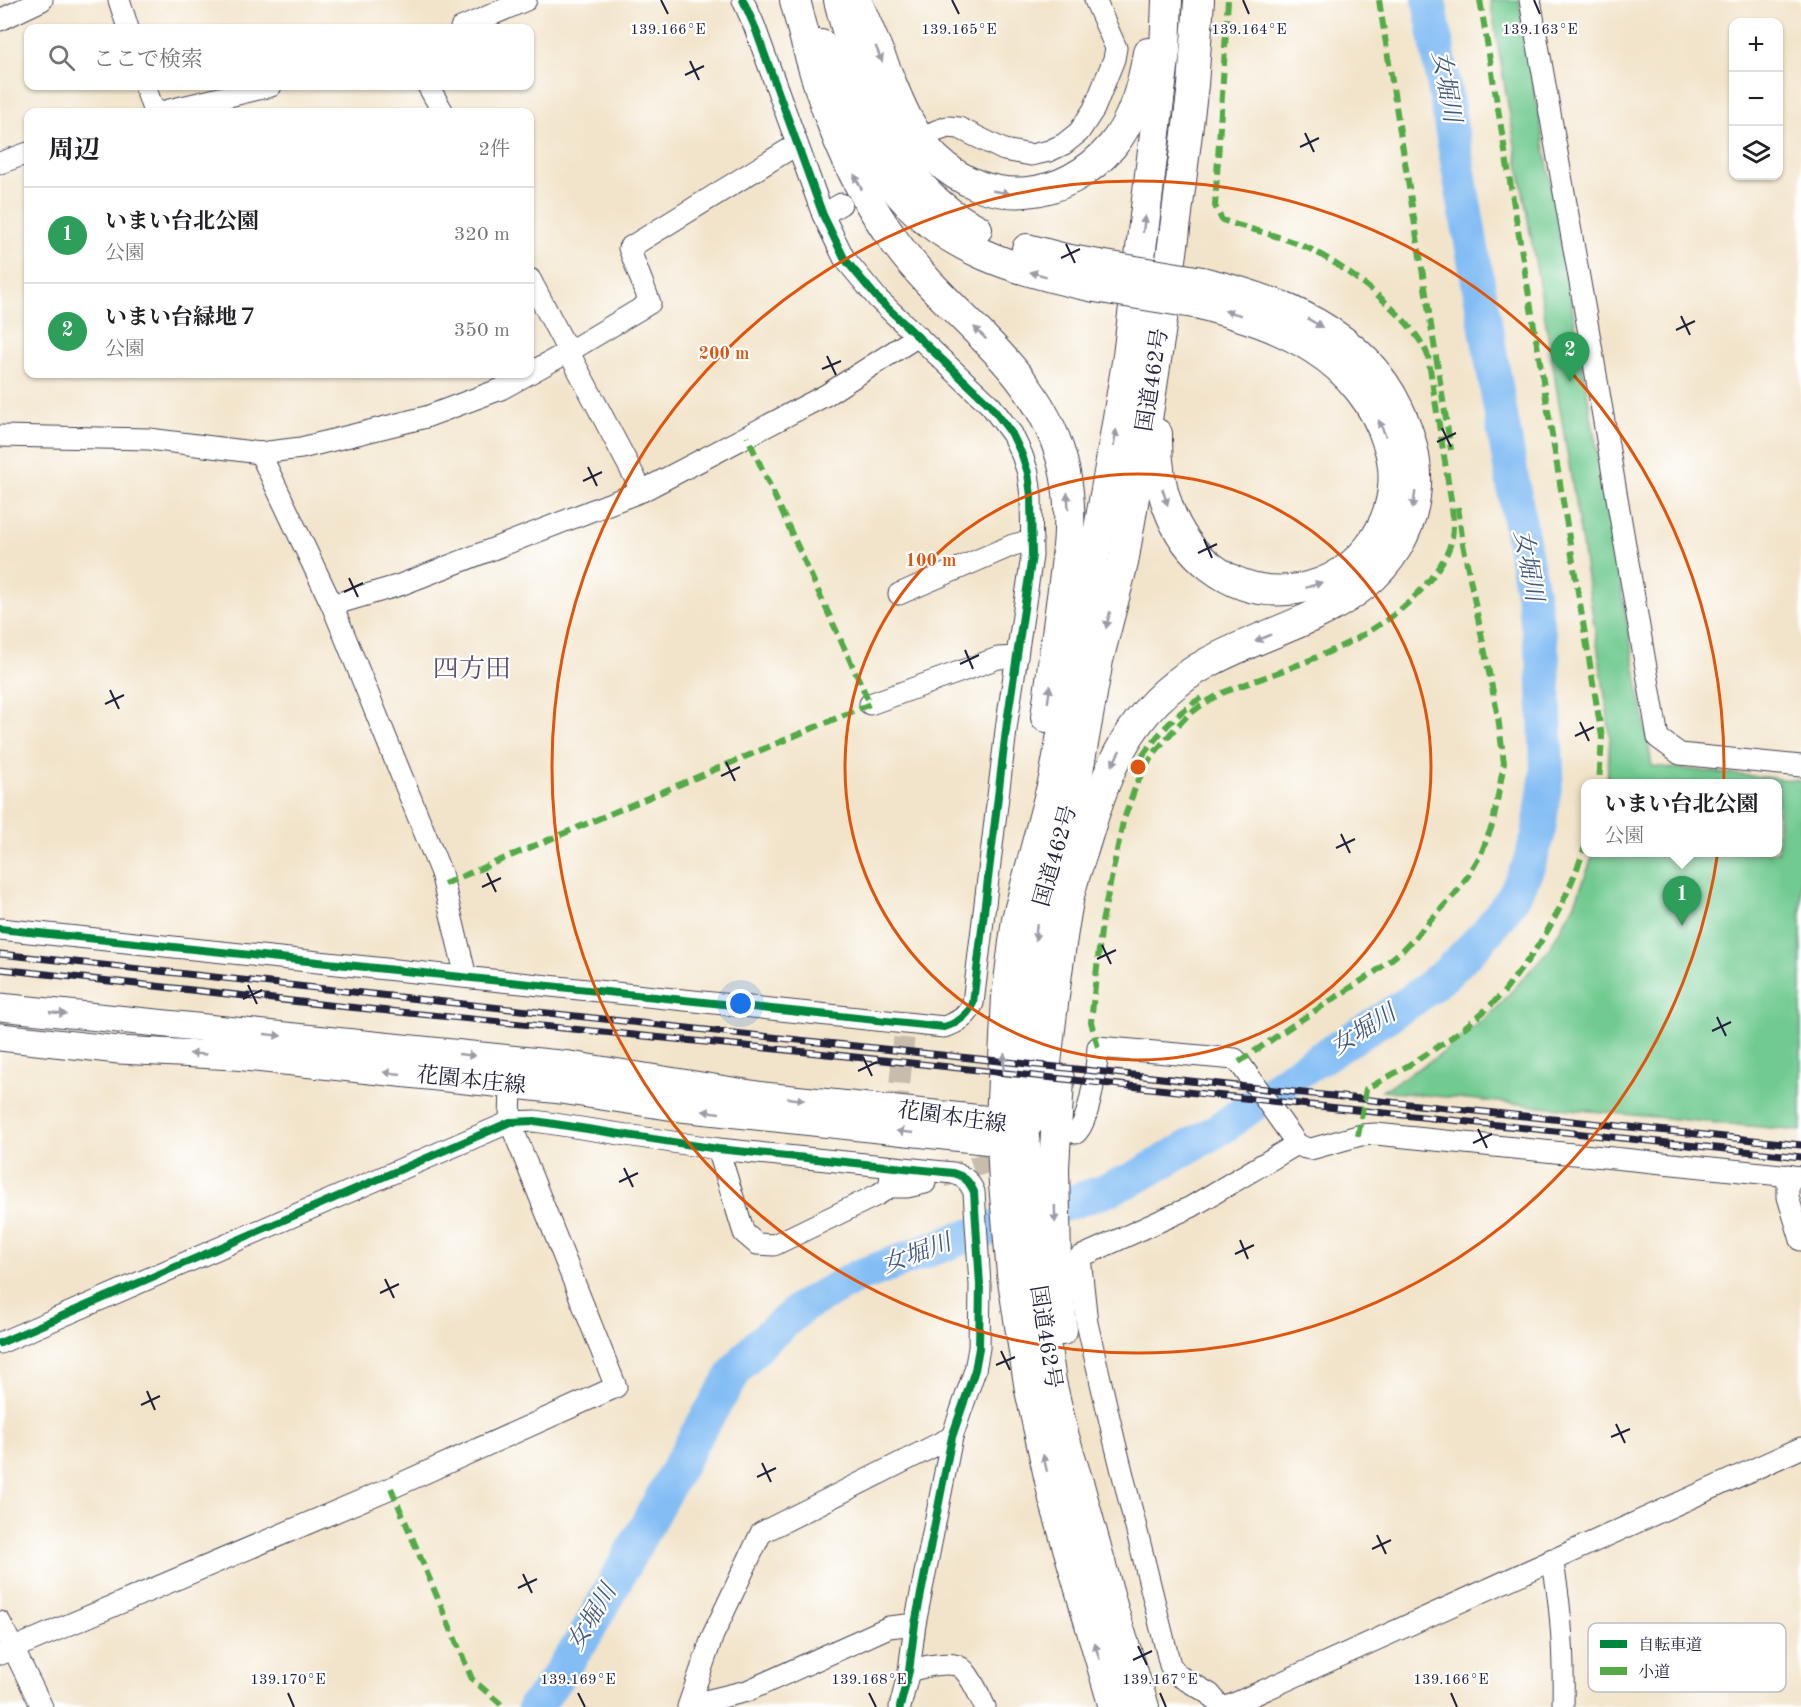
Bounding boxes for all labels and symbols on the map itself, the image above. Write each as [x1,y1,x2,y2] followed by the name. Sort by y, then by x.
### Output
[630,23,706,38] text: 139.166°E
[921,23,997,38] text: 139.165°E
[1211,23,1287,38] text: 139.164°E
[1502,23,1578,38] text: 139.163°E
[874,45,884,63] one-way arrow
[1427,49,1467,127] water label: 女堀川
[853,173,863,190] one-way arrow
[992,187,1011,196] one-way arrow
[1139,214,1149,233] one-way arrow
[1029,268,1047,278] one-way arrow
[1223,308,1241,317] one-way arrow
[1307,317,1324,328] one-way arrow
[973,326,987,340] one-way arrow
[1132,326,1172,433] street label: 国道462号
[1550,332,1590,382] pin: 2
[699,345,749,363] text: 200 m
[1377,418,1387,436] one-way arrow
[1111,428,1120,447] one-way arrow
[1160,488,1170,506] one-way arrow
[1064,491,1073,510] one-way arrow
[1409,491,1418,510] one-way arrow
[1509,528,1549,606] water label: 女堀川
[906,552,956,570] text: 100 m
[1305,580,1323,589] one-way arrow
[1103,611,1113,629] one-way arrow
[1254,634,1272,643] one-way arrow
[433,655,511,683] district label: 四方田
[1044,685,1053,704] one-way arrow
[1111,750,1121,767] one-way arrow
[1128,757,1148,777] centre of rings
[1029,802,1081,909] street label: 国道462号
[1662,876,1702,926] pin: 1
[1031,923,1041,942] one-way arrow
[726,989,755,1018] your location
[1326,998,1403,1060] water label: 女堀川
[49,1008,68,1018] one-way arrow
[264,1030,283,1040] one-way arrow
[189,1050,208,1059] one-way arrow
[458,1050,477,1060] one-way arrow
[999,1053,1008,1072] one-way arrow
[415,1062,527,1098] street label: 花園本庄線
[383,1068,402,1078] one-way arrow
[787,1094,806,1104] one-way arrow
[896,1097,1008,1137] street label: 花園本庄線
[701,1107,720,1116] one-way arrow
[895,1127,914,1137] one-way arrow
[1050,1205,1059,1224] one-way arrow
[878,1228,958,1279] water label: 女堀川
[1026,1283,1066,1390] street label: 国道462号
[1040,1454,1050,1472] one-way arrow
[562,1577,623,1655] water label: 女堀川
[1588,1623,1786,1692] legend
[1638,1636,1702,1654] text: 自転車道
[1092,1642,1101,1660] one-way arrow
[1638,1663,1670,1681] text: 小道
[250,1673,326,1688] text: 139.170°E
[540,1673,616,1688] text: 139.169°E
[831,1673,907,1688] text: 139.168°E
[1122,1673,1198,1688] text: 139.167°E
[1413,1673,1489,1688] text: 139.166°E

